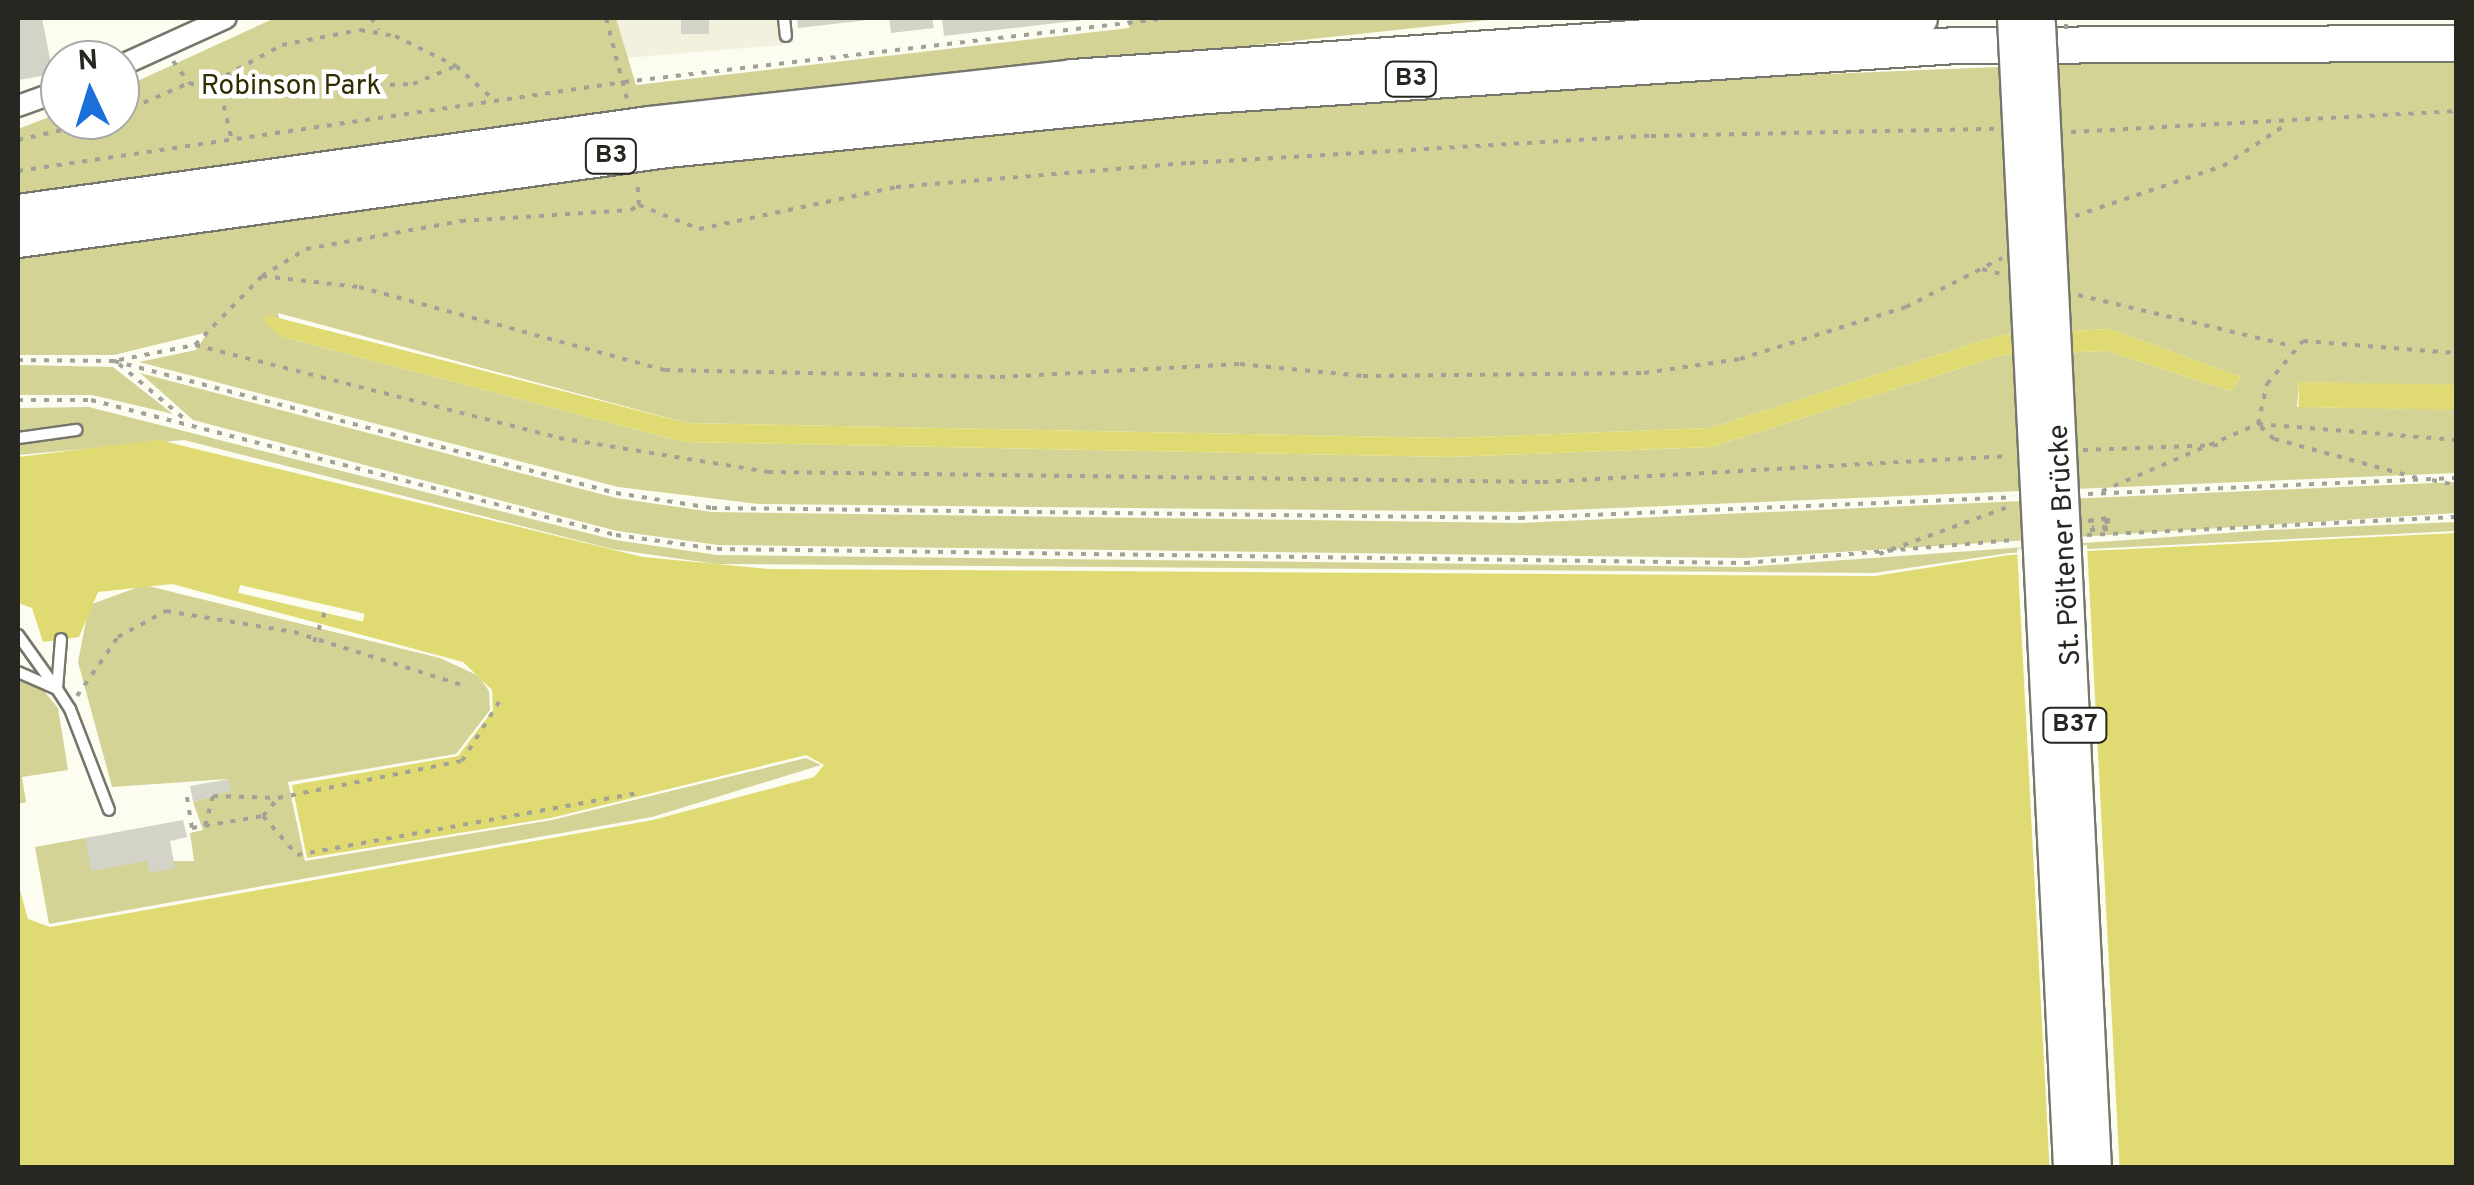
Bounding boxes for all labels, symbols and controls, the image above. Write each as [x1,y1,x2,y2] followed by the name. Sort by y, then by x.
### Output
[40,40,140,140] north arrow
[77,43,99,81] text: N
[1384,59,1438,99] road number: B3
[201,70,381,104] park label: Robinson Park
[584,136,638,176] road number: B3
[2043,423,2089,667] street label: St. Pöltener Brücke
[2040,705,2110,745] road number: B37

